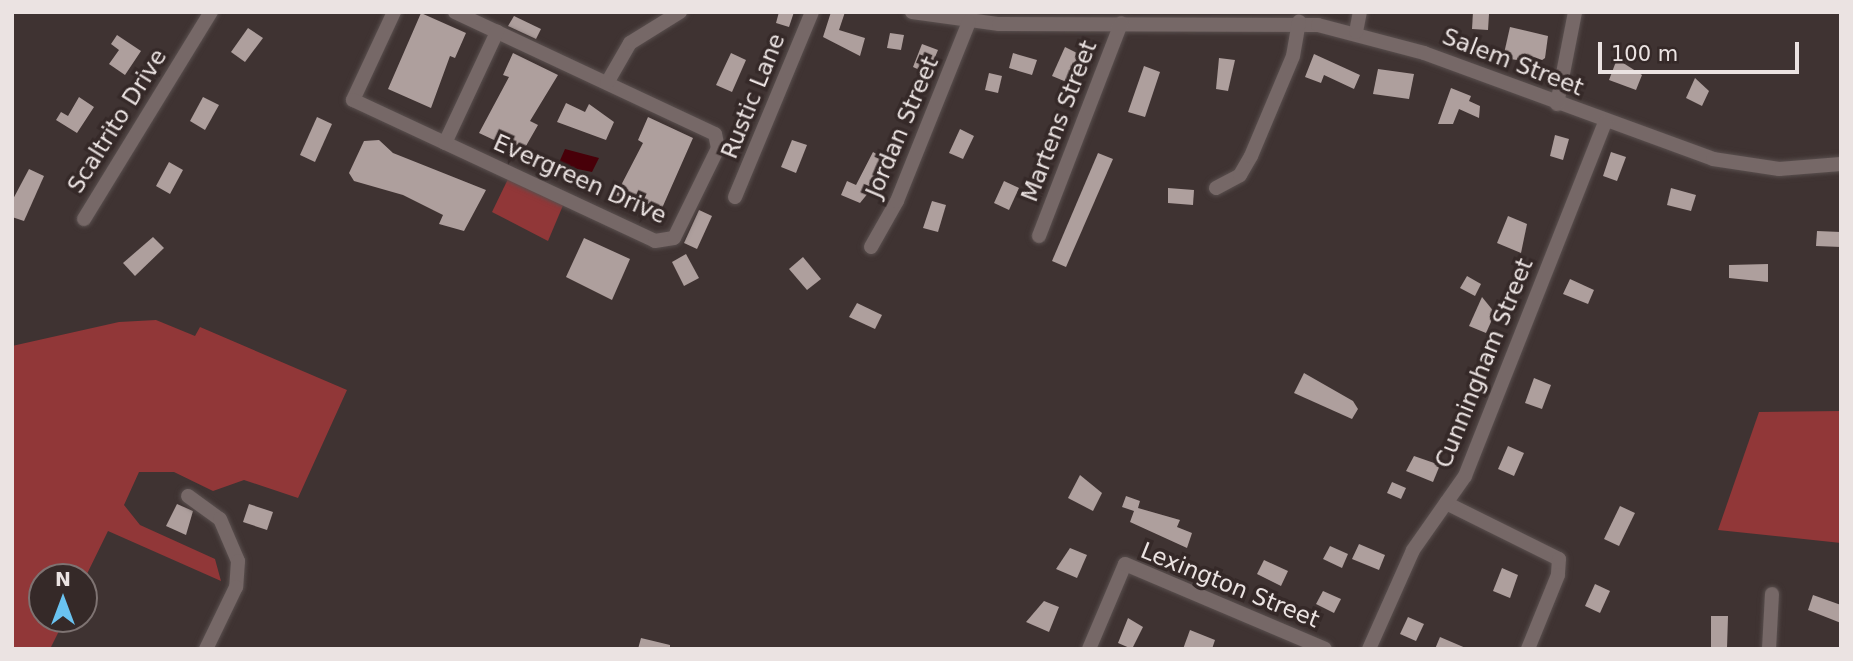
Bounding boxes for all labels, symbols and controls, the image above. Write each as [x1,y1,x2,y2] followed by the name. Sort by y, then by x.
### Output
[1439,22,1587,102] street label: Salem Street
[1601,28,1802,72] scale bar
[715,29,791,163] street label: Rustic Lane
[1016,37,1102,205] street label: Martens Street
[1611,42,1678,66] text: 100 m
[62,44,172,198] street label: Scaltrito Drive
[860,52,944,202] street label: Jordan Street
[489,128,671,230] street label: Evergreen Drive
[1429,254,1539,472] street label: Cunningham Street
[1137,537,1323,633] street label: Lexington Street
[28,563,98,633] north arrow
[55,568,71,590] text: N

